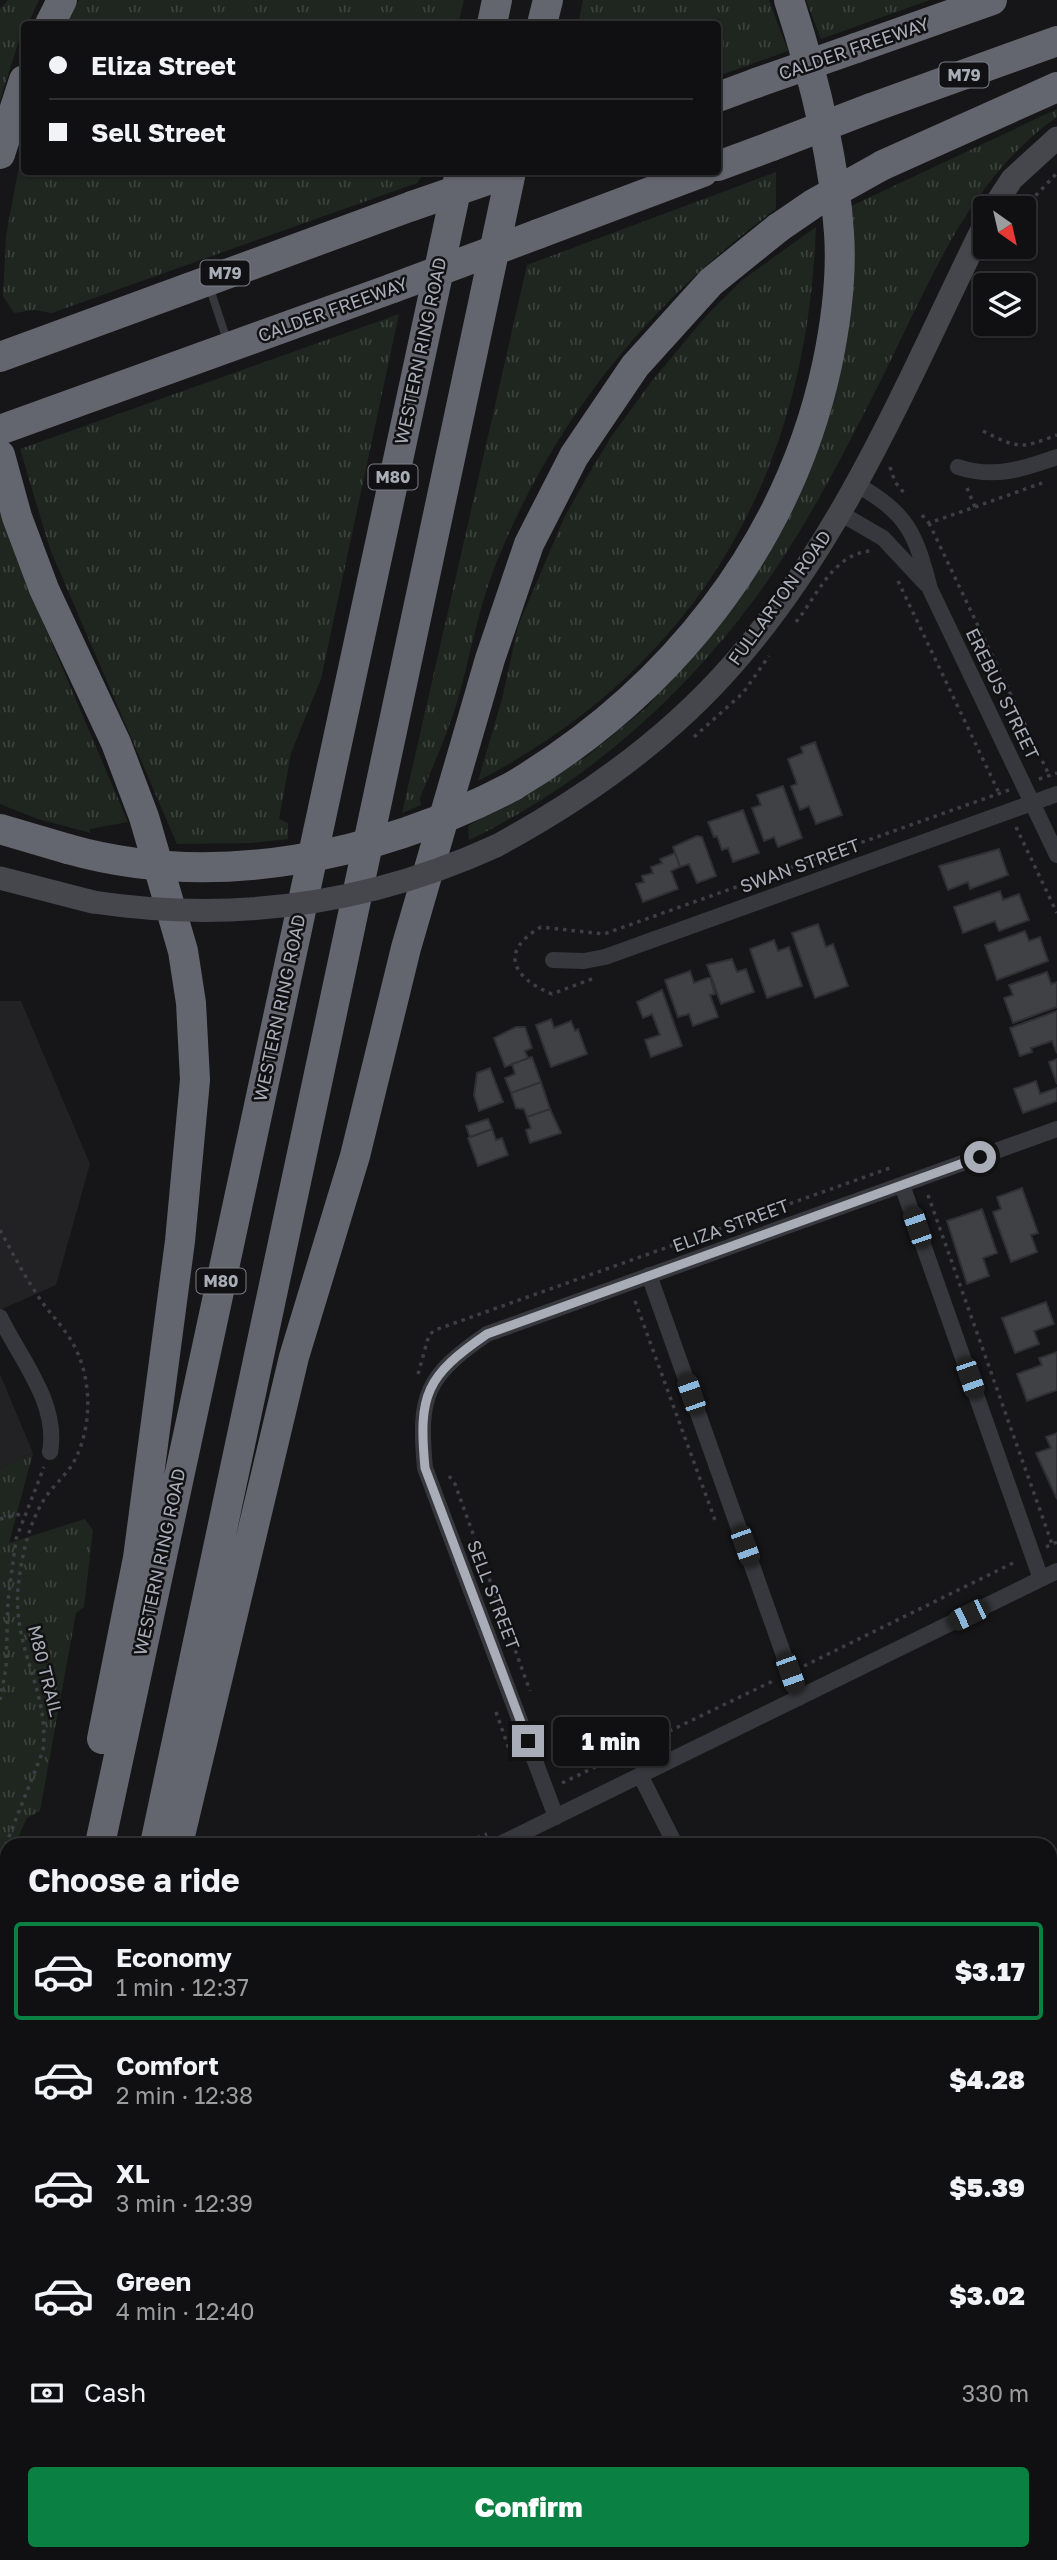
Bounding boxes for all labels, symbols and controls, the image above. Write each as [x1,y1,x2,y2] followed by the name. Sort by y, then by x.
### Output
[776,12,932,84] street label: CALDER FREEWAY
[91,50,236,81] text: Eliza Street
[940,62,988,88] road number: M79
[91,117,226,148] text: Sell Street
[973,196,1036,259] north arrow
[973,196,1036,336] map controls
[389,255,451,446] street label: WESTERN RING ROAD
[201,260,250,286] road number: M79
[255,272,411,346] street label: CALDER FREEWAY
[973,273,1036,336] button: layers
[368,464,418,490] road number: M80
[723,526,835,669] street label: FULLARTON ROAD
[962,624,1044,763] street label: EREBUS STREET
[737,833,863,897] street label: SWAN STREET
[248,912,310,1103] street label: WESTERN RING ROAD
[964,1141,996,1173] route start
[669,1194,792,1256] street label: ELIZA STREET
[901,1204,934,1250] car
[196,1268,246,1294] road number: M80
[954,1355,987,1401] car
[675,1371,708,1417] car
[128,1466,190,1657] street label: WESTERN RING ROAD
[728,1523,763,1569] car
[463,1537,525,1653] street label: SELL STREET
[945,1596,992,1634] car
[24,1623,68,1719] street label: M80 TRAIL
[773,1650,808,1696] car
[552,1716,668,1766] callout: 1 min
[512,1725,544,1757] route end
[582,1727,640,1755] text: 1 min
[28,1861,240,1899] text: Choose a ride
[32,1940,95,2003] icon: car
[116,1942,232,1973] text: Economy
[955,1956,1025,1987] text: $3.17
[116,1973,249,2001] text: 1 min · 12:37
[32,2048,95,2111] icon: car
[116,2050,219,2081] text: Comfort
[949,2064,1025,2095] text: $4.28
[116,2081,253,2109] text: 2 min · 12:38
[32,2156,95,2219] icon: car
[116,2158,150,2189] text: XL
[949,2172,1025,2203] text: $5.39
[116,2189,253,2217] text: 3 min · 12:39
[32,2264,95,2327] icon: car
[116,2266,191,2297] text: Green
[949,2280,1025,2311] text: $3.02
[116,2297,255,2325] text: 4 min · 12:40
[28,2374,66,2412] icon: cash
[84,2377,146,2408] text: Cash
[962,2379,1029,2407] text: 330 m
[28,2467,1029,2547] button: Confirm

